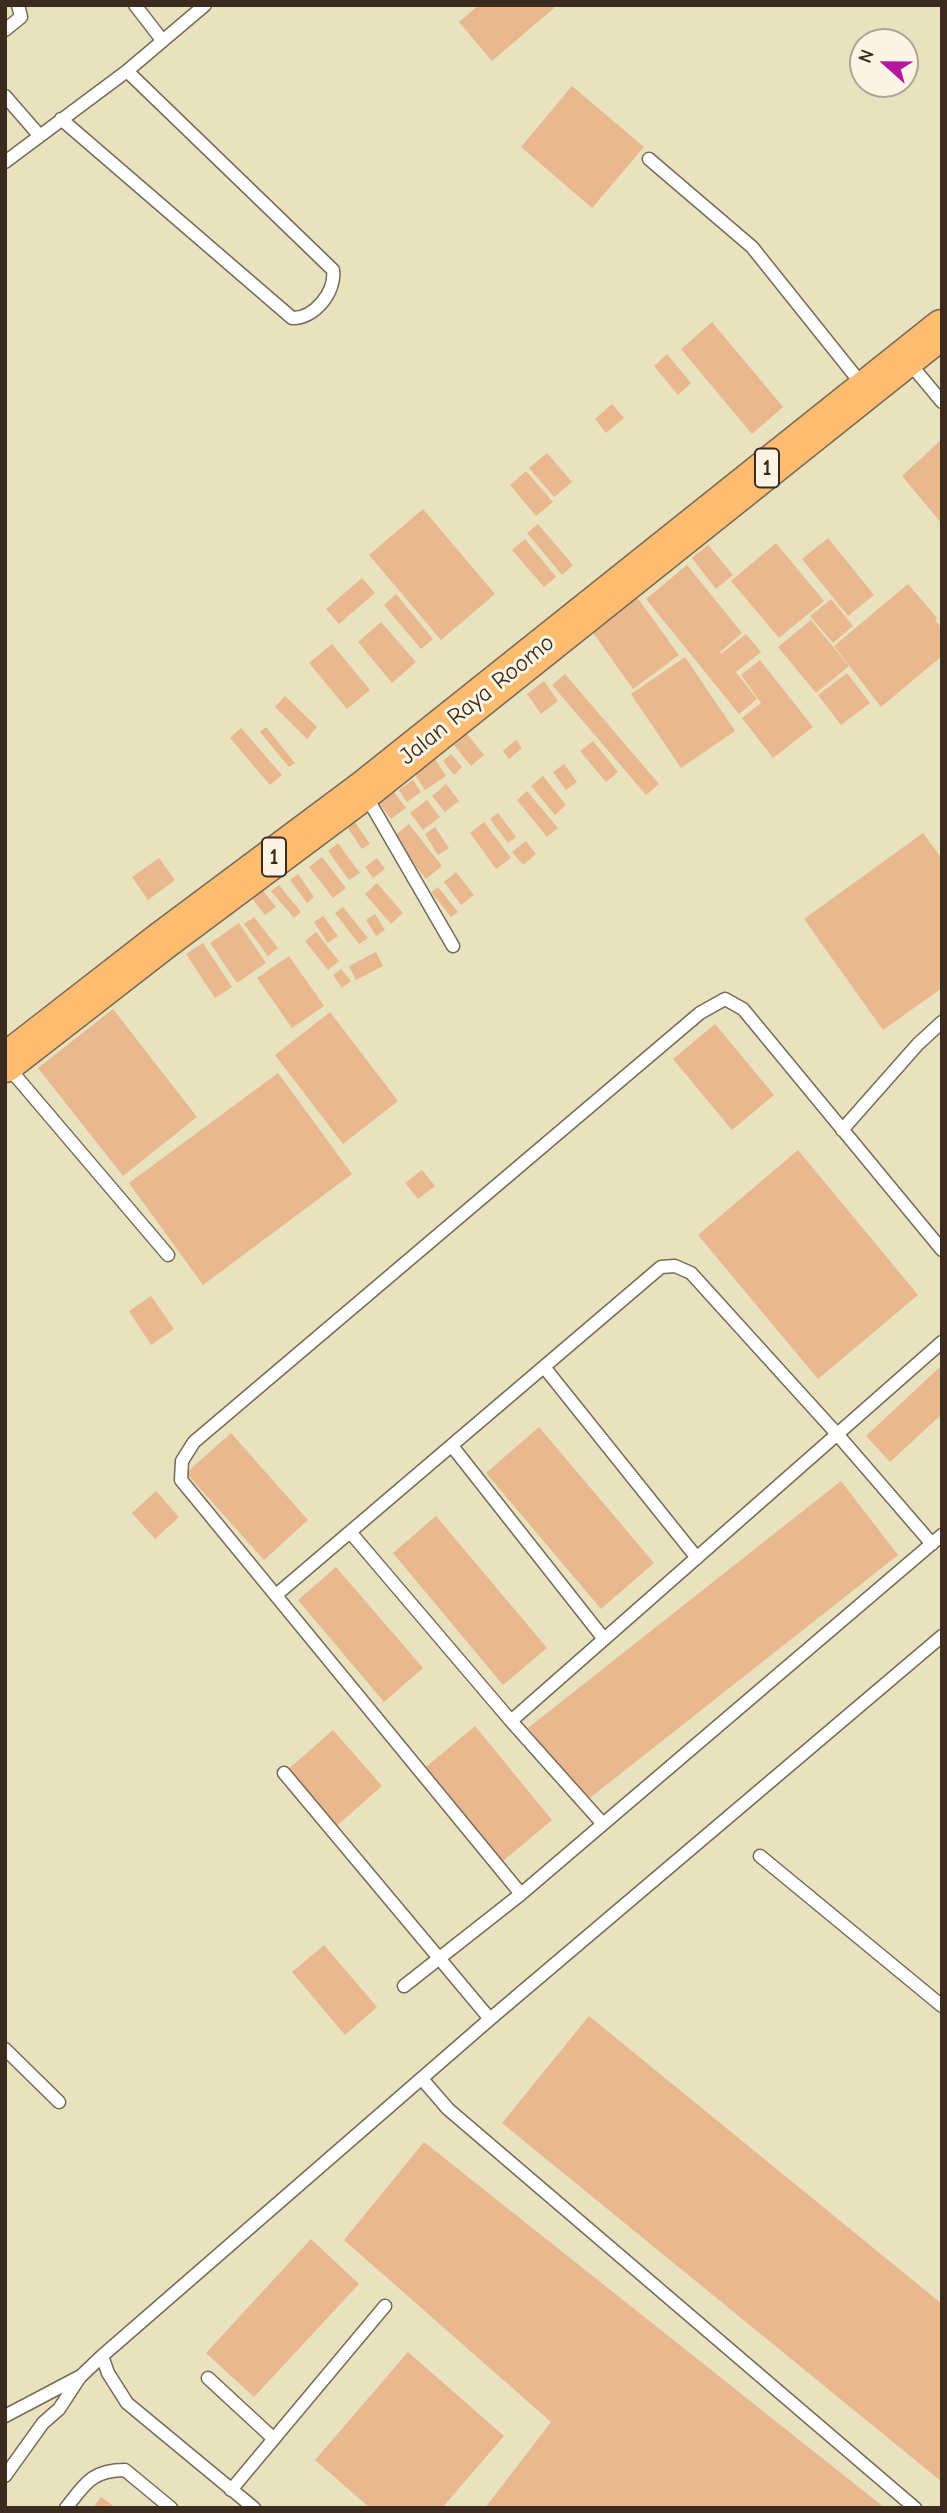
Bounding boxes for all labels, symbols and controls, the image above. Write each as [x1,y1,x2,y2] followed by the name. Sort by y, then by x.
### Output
[849,28,919,98] north arrow
[854,46,879,66] text: N
[755,448,779,488] road number: 1
[394,629,560,771] street label: Jalan Raya Roomo
[262,838,286,876] road number: 1

